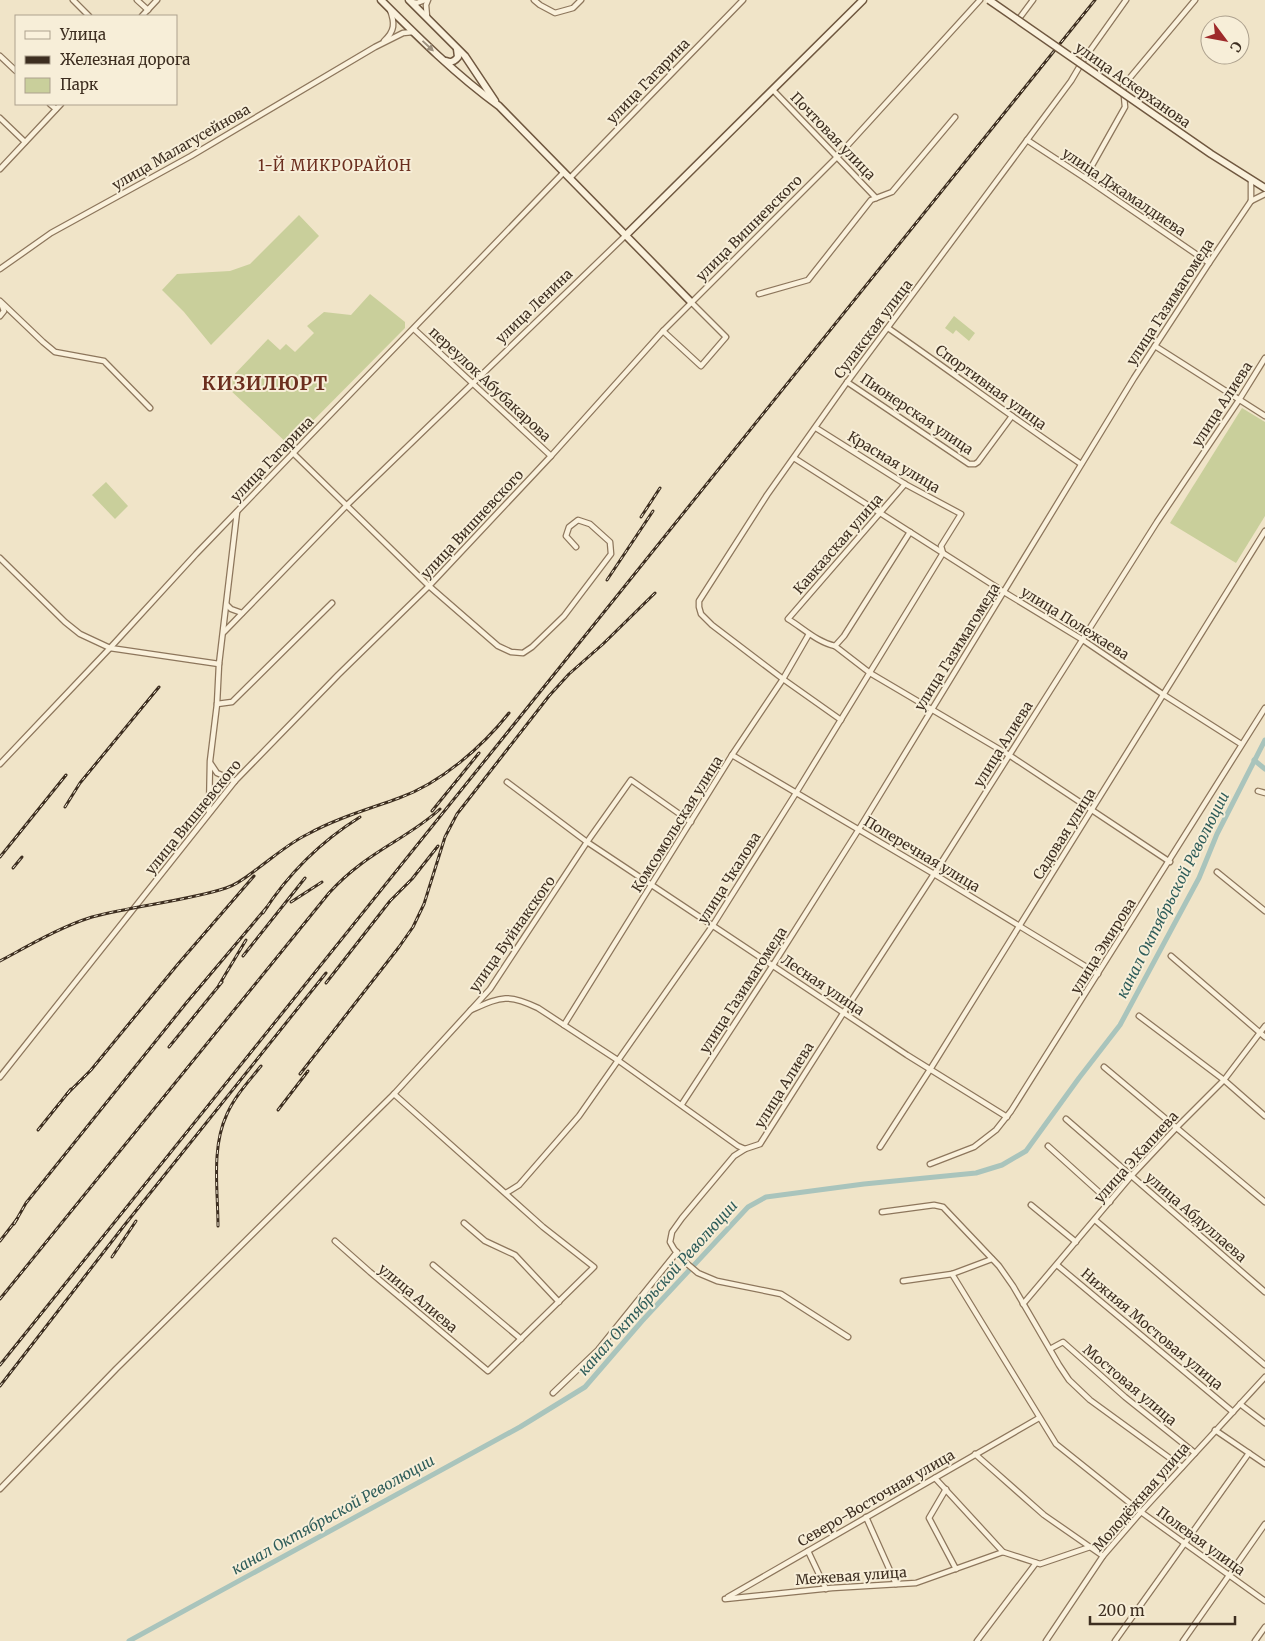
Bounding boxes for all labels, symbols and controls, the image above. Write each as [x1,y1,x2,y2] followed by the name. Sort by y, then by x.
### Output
[15,15,178,105] legend
[1200,15,1250,65] north arrow
[59,25,106,44] text: Улица
[603,34,694,127] street label: улица Гагарина
[1072,38,1195,132] street label: улица Аскерханова
[1226,38,1246,56] text: С
[422,40,434,52] one-way arrow
[60,50,190,69] text: Железная дорога
[60,75,99,94] text: Парк
[787,88,880,184] street label: Почтовая улица
[109,100,254,194] street label: улица Малагусейнова
[1059,144,1190,240] street label: улица Джамалдиева
[258,155,412,175] district label: 1-Й МИКРОРАЙОН
[692,171,806,285] street label: улица Вишневского
[1122,235,1218,369] street label: улица Газимагомеда
[492,265,576,347] street label: улица Ленина
[830,276,916,382] street label: Сулакская улица
[425,323,555,446] street label: переулок Абубакарова
[932,341,1051,434] street label: Спортивная улица
[1188,358,1256,450] street label: улица Алиева
[857,370,977,459] street label: Пионерская улица
[202,371,328,395] district label: КИЗИЛЮРТ
[227,412,318,505] street label: улица Гагарина
[844,427,944,497] street label: Красная улица
[417,466,527,582] street label: улица Вишневского
[790,490,887,598] street label: Кавказская улица
[910,579,1004,714] street label: улица Газимагомеда
[1018,582,1133,664] street label: улица Полежаева
[969,697,1037,790] street label: улица Алиева
[628,752,727,896] street label: Комсомольская улица
[141,756,245,878] street label: улица Вишневского
[1029,785,1100,883] street label: Садовая улица
[1112,788,1233,1001] water label: канал Октябрьской Революции
[861,812,984,896] street label: Поперечная улица
[694,828,765,927] street label: улица Чкалова
[465,872,559,996] street label: улица Буйнакского
[1066,895,1140,997] street label: улица Эмирова
[695,923,791,1057] street label: улица Газимагомеда
[778,951,868,1020] street label: Лесная улица
[750,1038,818,1131] street label: улица Алиева
[1090,1107,1182,1207] street label: улица Э.Капиева
[1142,1168,1251,1266] street label: улица Абдуллаева
[574,1196,742,1379] water label: канал Октябрьской Революции
[375,1260,462,1337] street label: улица Алиева
[1078,1265,1226,1393] street label: Нижняя Мостовая улица
[1080,1341,1180,1429] street label: Мостовая улица
[1089,1439,1193,1555] street label: Молодёжная улица
[794,1445,958,1550] street label: Северо-Восточная улица
[228,1451,438,1578] water label: канал Октябрьской Революции
[1153,1503,1249,1579] street label: Полевая улица
[795,1563,908,1589] street label: Межевая улица
[1090,1594,1235,1626] scale bar
[1098,1601,1145,1620] text: 200 m

